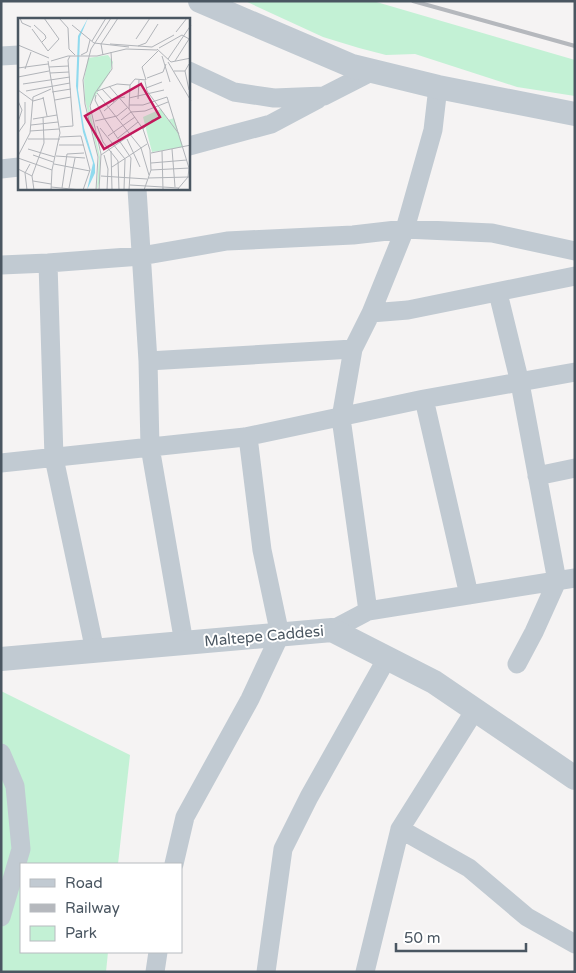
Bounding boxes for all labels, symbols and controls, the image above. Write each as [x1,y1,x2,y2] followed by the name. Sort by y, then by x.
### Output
[18,18,190,190] inset map
[204,622,324,650] street label: Maltepe Caddesi
[20,863,182,953] legend
[65,874,103,892] text: Road
[65,899,120,917] text: Railway
[396,920,526,952] scale bar
[65,924,97,942] text: Park
[404,929,441,947] text: 50 m

